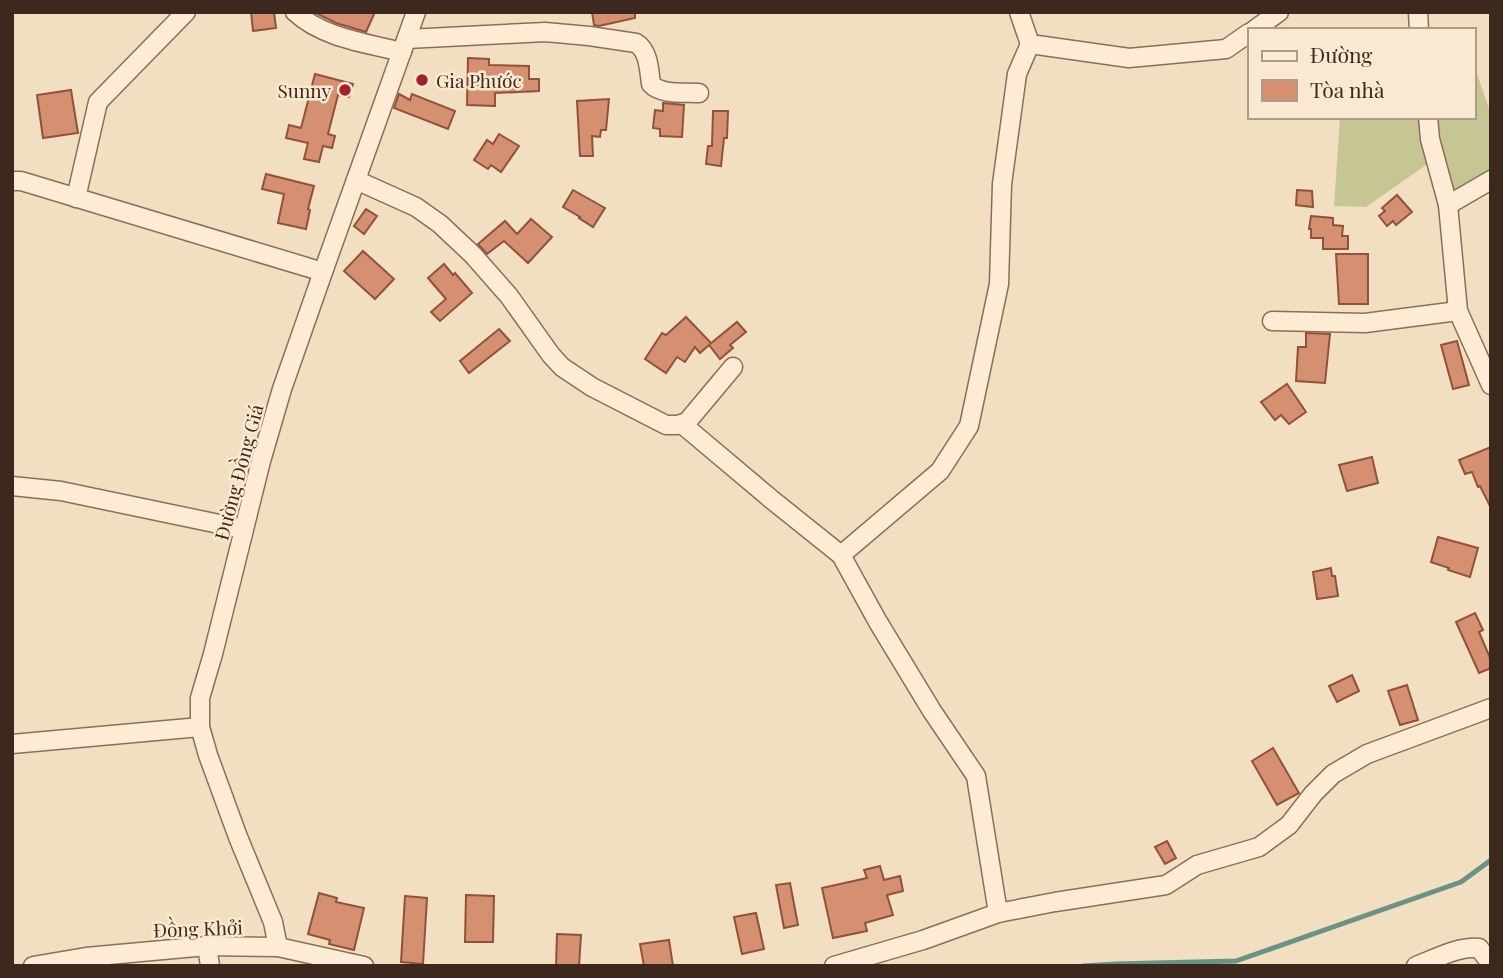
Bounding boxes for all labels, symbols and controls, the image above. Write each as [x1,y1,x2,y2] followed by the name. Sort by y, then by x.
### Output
[1248,28,1475,119] legend
[1310,40,1372,68] text: Đường
[436,67,522,93] place label: Gia Phước
[414,72,430,88] marker: Gia Phước
[1310,75,1385,103] text: Tòa nhà
[278,77,331,103] place label: Sunny
[337,82,353,98] marker: Sunny
[207,401,269,543] street label: Đường Đồng Giá
[153,913,244,943] street label: Đồng Khởi

